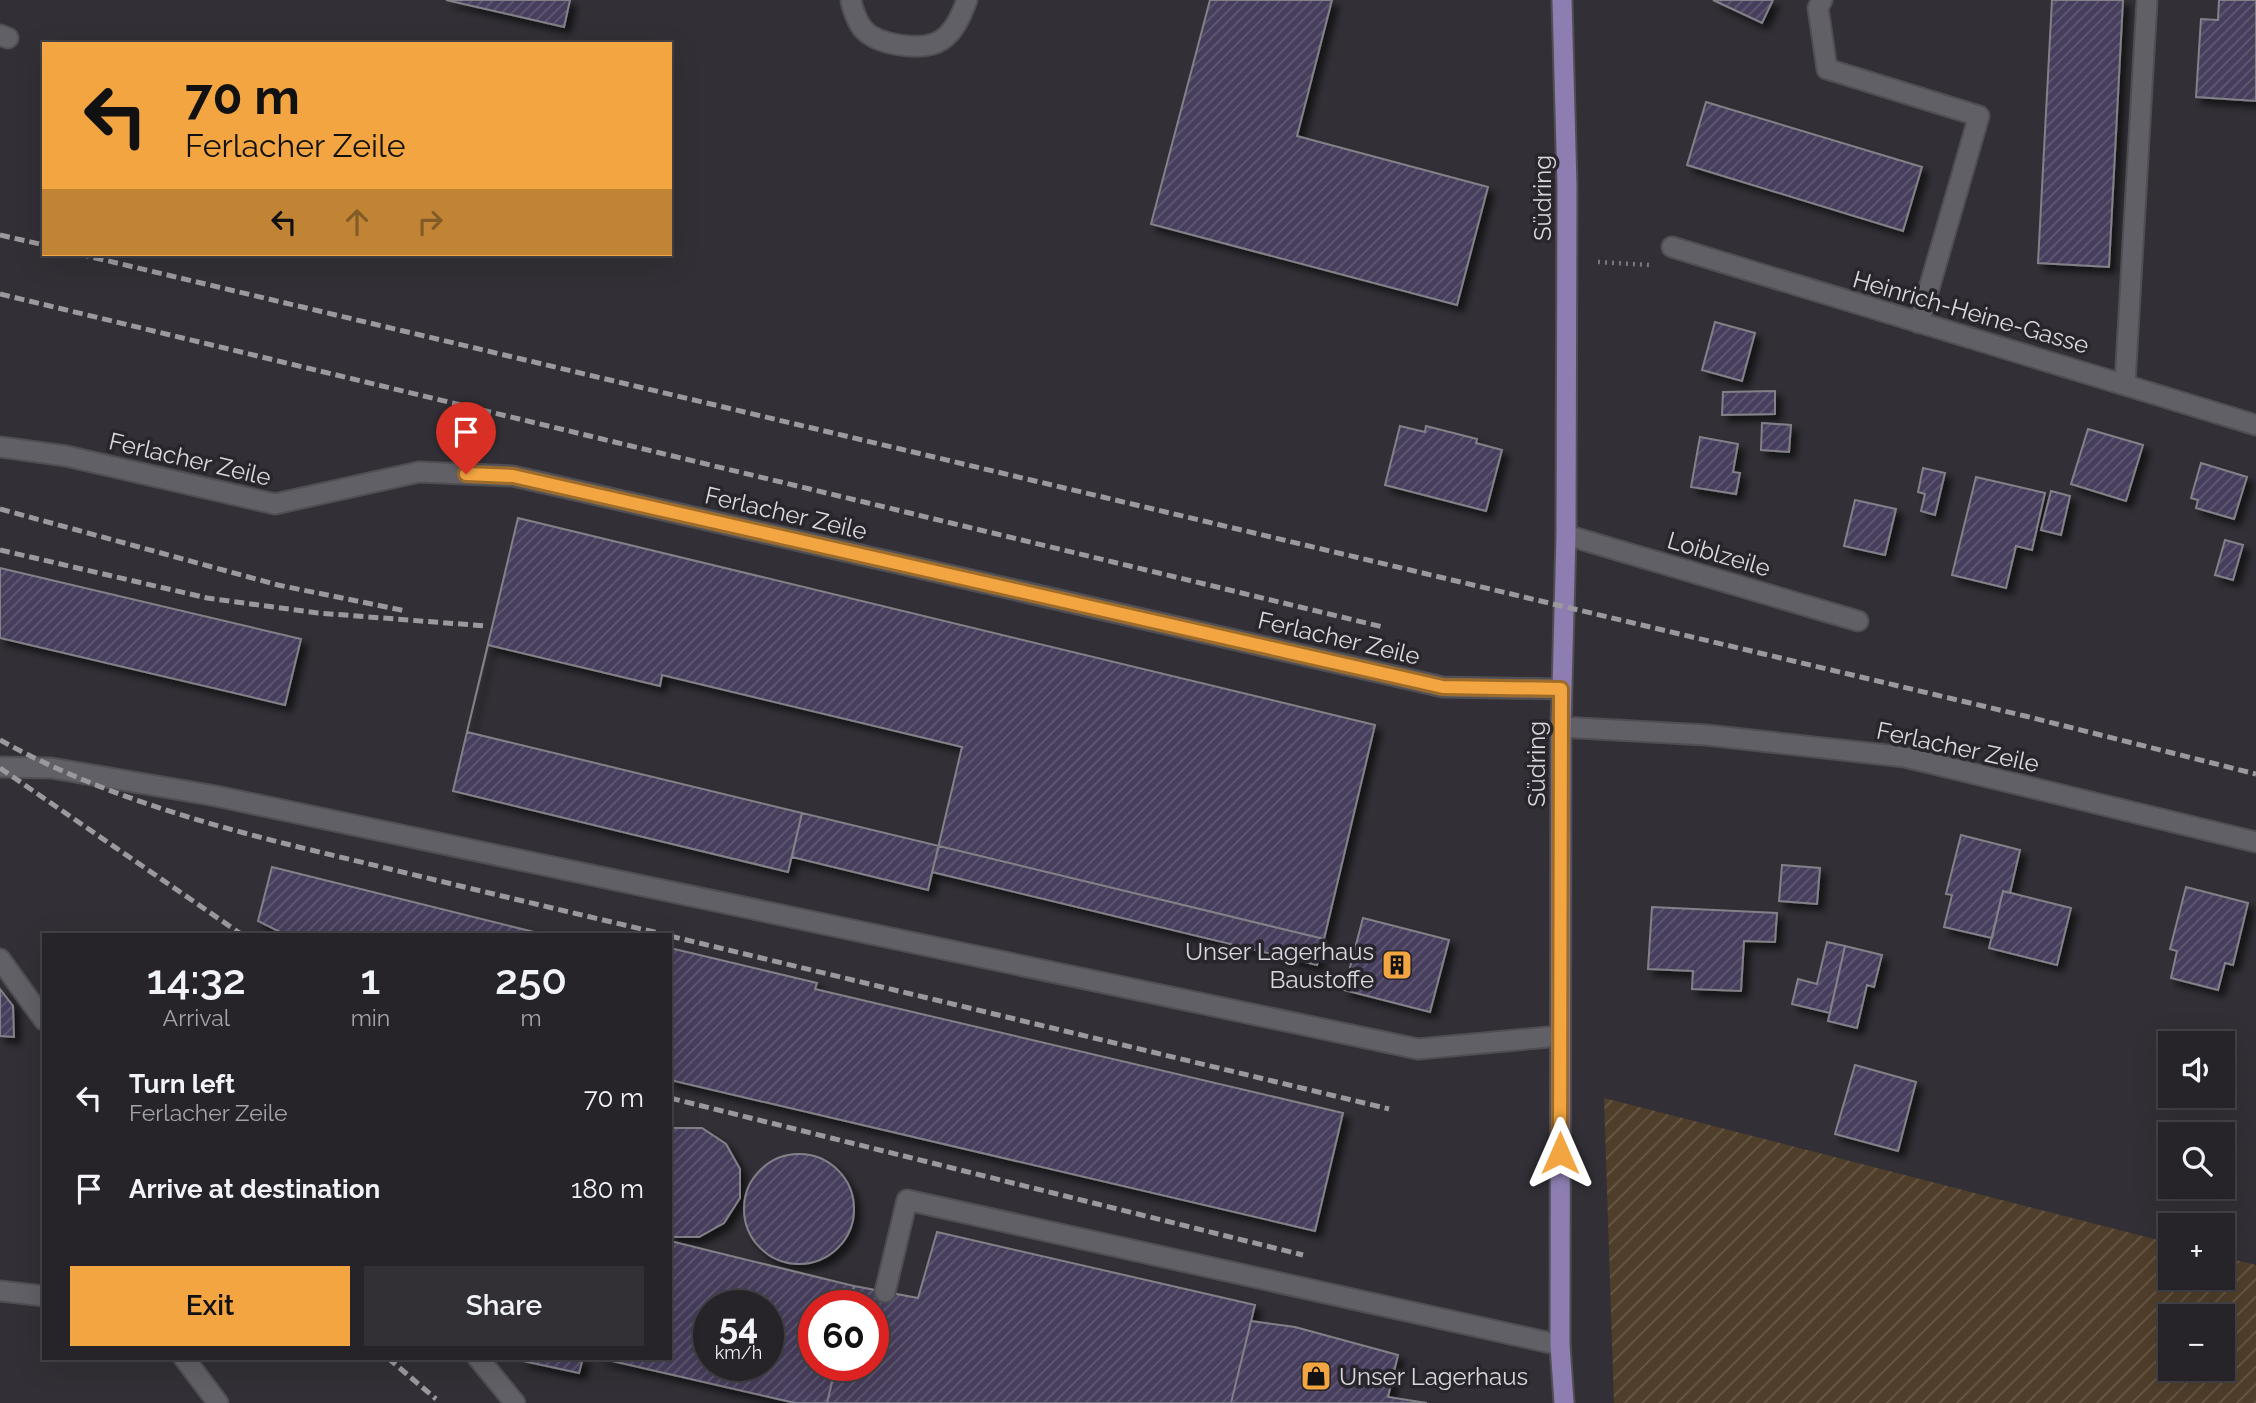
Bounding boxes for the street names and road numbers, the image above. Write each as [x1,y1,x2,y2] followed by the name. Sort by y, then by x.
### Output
[1528,155,1557,241] street label: Südring
[1850,264,2092,360] street label: Heinrich-Heine-Gasse
[106,426,274,492] street label: Ferlacher Zeile
[702,480,870,546] street label: Ferlacher Zeile
[1664,525,1774,583] street label: Loiblzeile
[1255,605,1423,671] street label: Ferlacher Zeile
[1874,716,2042,778] street label: Ferlacher Zeile
[1522,721,1551,807] street label: Südring

